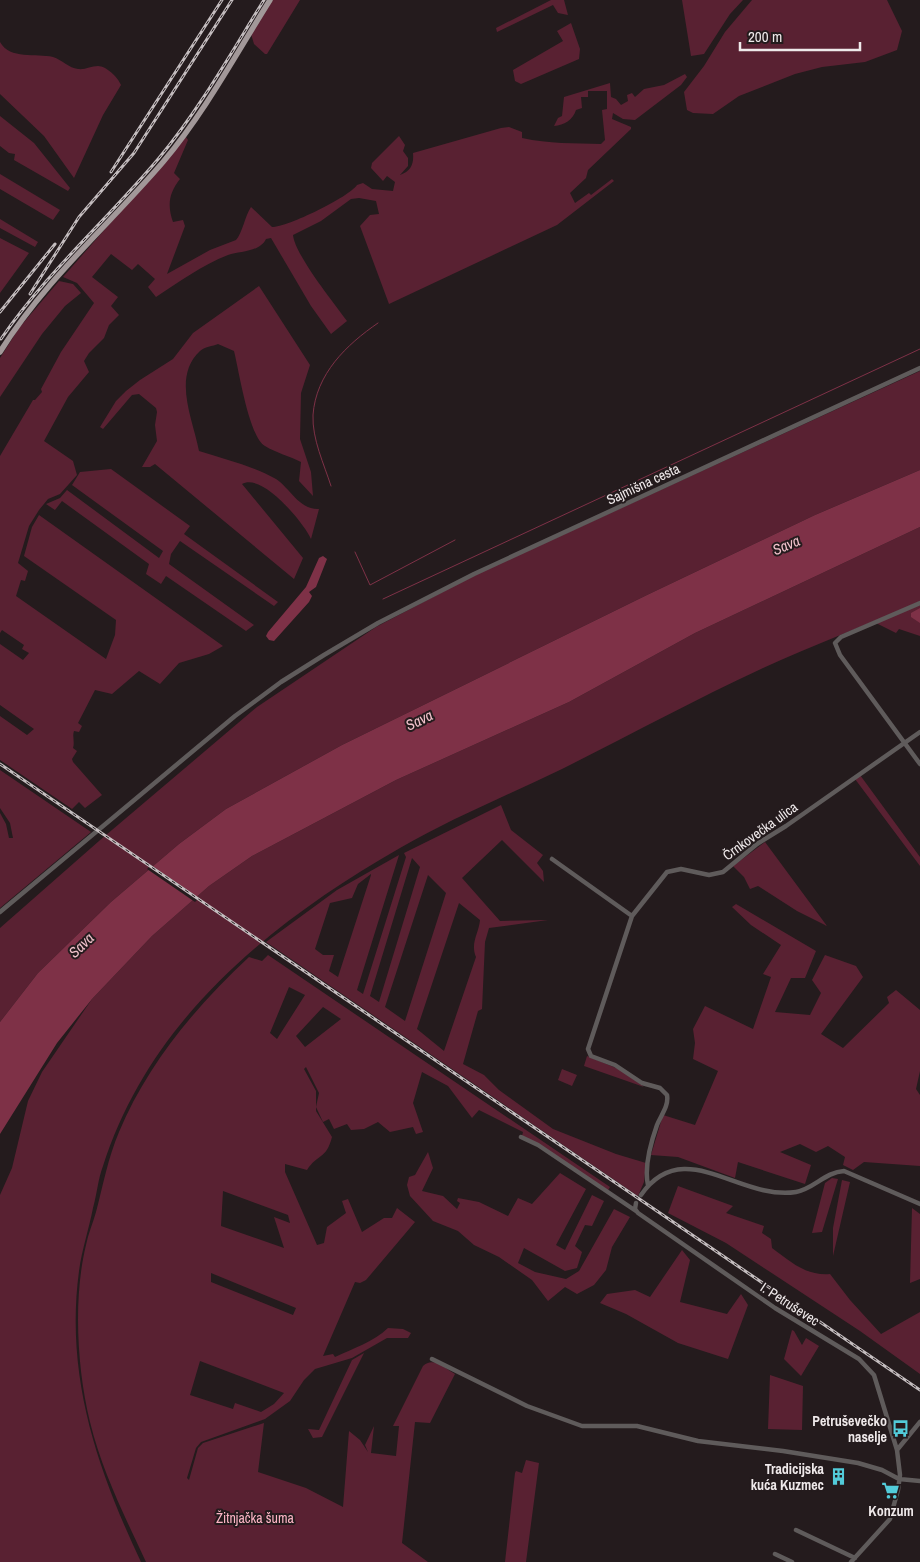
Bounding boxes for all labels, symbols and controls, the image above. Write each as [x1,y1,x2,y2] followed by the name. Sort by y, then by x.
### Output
[740,20,860,52] scale bar
[748,26,782,47] text: 200 m
[604,459,683,509] street label: Sajmišna cesta
[769,530,803,560] water label: Sava
[402,704,436,736] water label: Sava
[719,797,801,864] street label: Črnkovečka ulica
[64,928,98,962] water label: Sava
[757,1278,823,1330] street label: I. Petruševec
[812,1412,887,1446] place label: Petruševečko naselje
[891,1419,911,1439] bus stop icon: Petruševečko naselje
[751,1460,825,1494] place label: Tradicijska kuća Kuzmec
[828,1467,848,1487] building icon: Tradicijska kuća Kuzmec
[881,1481,901,1501] supermarket icon: Konzum
[868,1502,914,1520] place label: Konzum
[216,1509,295,1527] park label: Žitnjačka šuma

